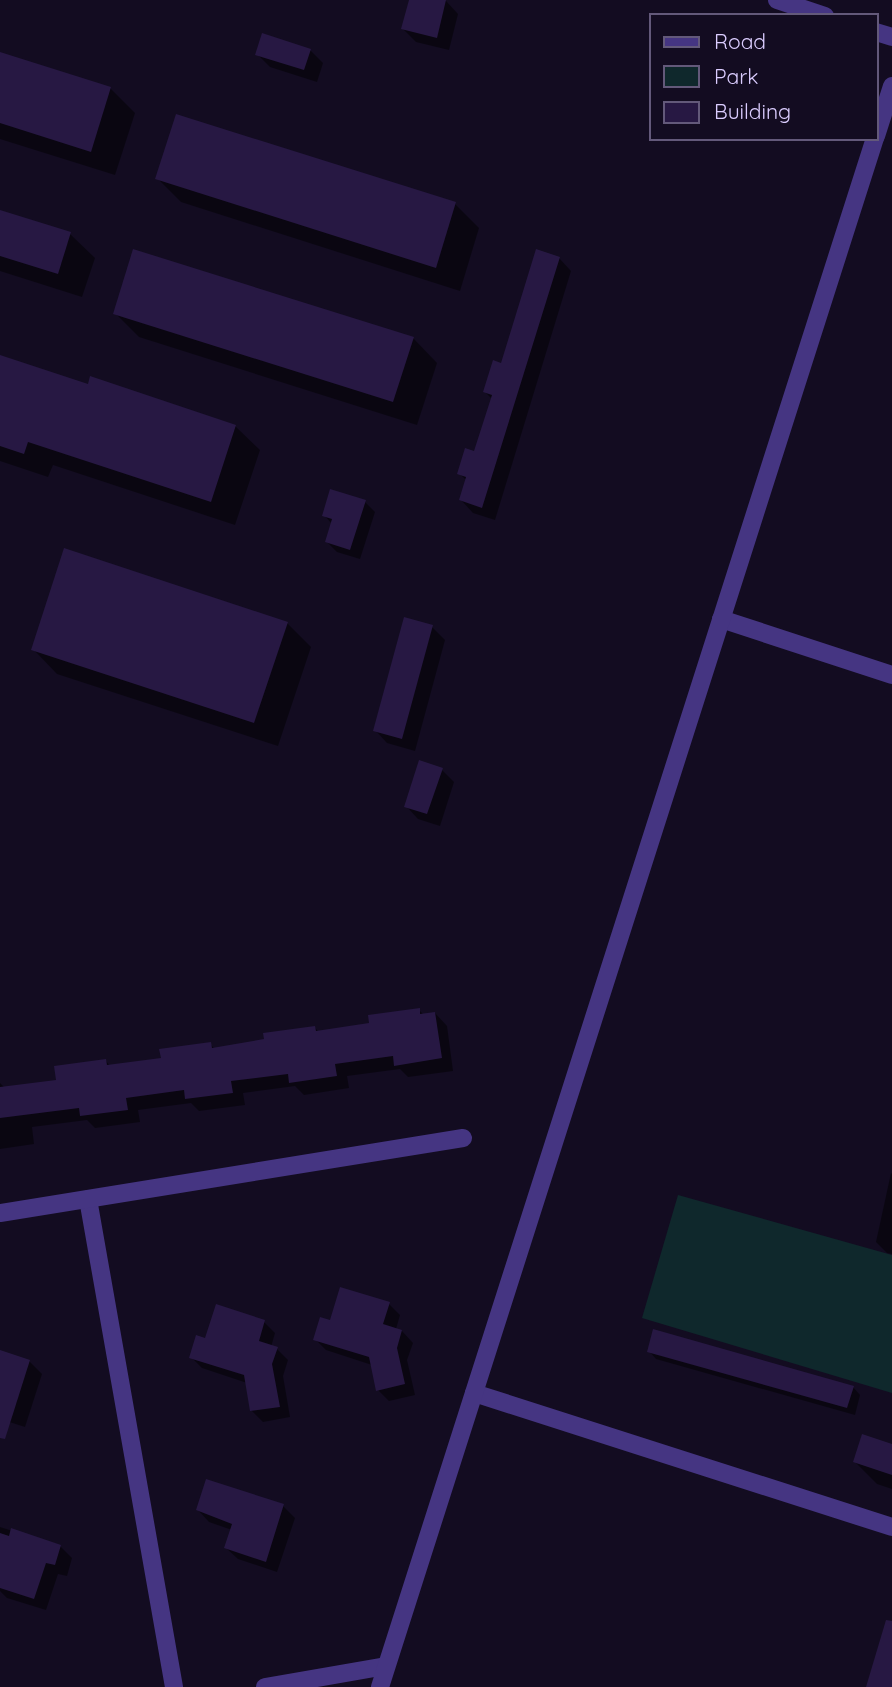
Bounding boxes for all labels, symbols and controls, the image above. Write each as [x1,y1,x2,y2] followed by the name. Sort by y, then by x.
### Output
[650,14,878,140] legend
[714,28,766,54] text: Road
[714,63,758,89] text: Park
[714,98,791,124] text: Building

